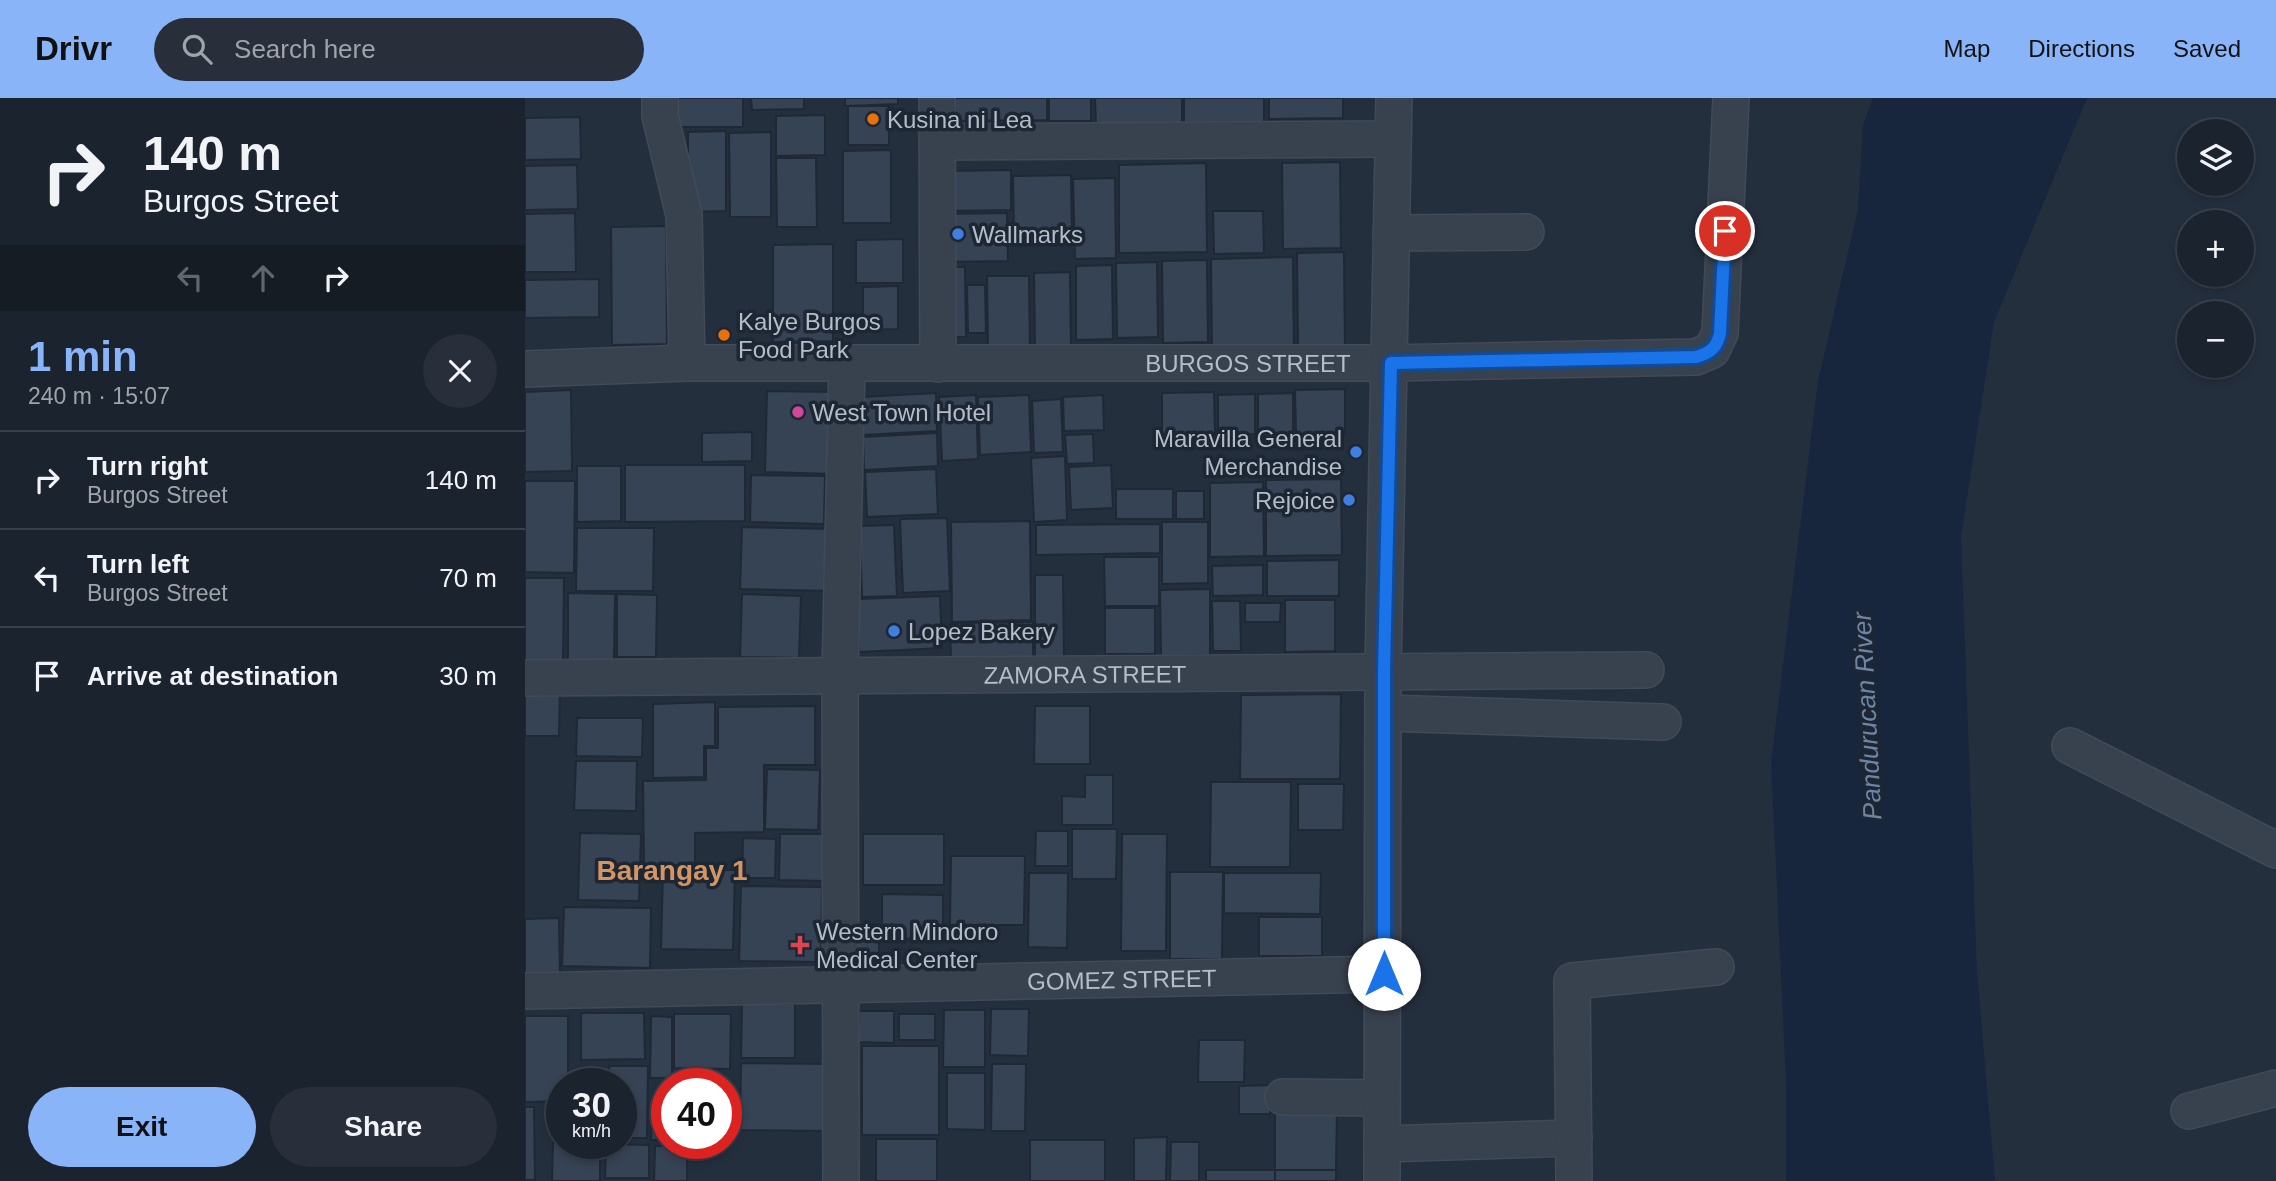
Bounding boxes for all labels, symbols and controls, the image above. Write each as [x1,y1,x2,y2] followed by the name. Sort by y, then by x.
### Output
[154,18,644,81] search box
[35,30,112,67] text: Drivr
[178,30,216,68] icon: search
[234,34,376,64] text: Search here
[1944,35,1990,62] text: Map
[2028,35,2135,62] text: Directions
[2173,35,2241,62] text: Saved
[887,106,1033,133] place label: Kusina ni Lea
[865,111,881,127] marker: Kusina ni Lea
[2177,119,2254,378] map controls
[2177,119,2254,196] button: layers
[28,126,119,217] icon: right
[143,126,282,180] text: 140 m
[143,183,339,219] text: Burgos Street
[1695,201,1755,261] pin
[2177,210,2254,287] button: +
[1706,212,1744,250] icon: arrive
[972,221,1083,248] place label: Wallmarks
[950,226,966,242] marker: Wallmarks
[171,259,209,297] icon: left
[244,259,282,297] icon: ahead
[317,259,355,297] icon: right
[2177,301,2254,378] button: −
[738,308,881,363] place label: Kalye Burgos Food Park
[716,327,732,343] marker: Kalye Burgos Food Park
[28,333,138,380] text: 1 min
[423,334,497,408] button: close
[1145,350,1351,377] street label: BURGOS STREET
[28,383,170,409] text: 240 m · 15:07
[812,399,991,426] place label: West Town Hotel
[790,404,806,420] marker: West Town Hotel
[1154,425,1342,480] place label: Maravilla General Merchandise
[1348,444,1364,460] marker: Maravilla General Merchandise
[87,451,208,481] text: Turn right
[28,461,66,499] icon: right
[425,465,497,495] text: 140 m
[87,482,228,508] text: Burgos Street
[1255,487,1335,514] place label: Rejoice
[1341,492,1357,508] marker: Rejoice
[87,549,189,579] text: Turn left
[28,559,66,597] icon: left
[439,563,497,593] text: 70 m
[87,580,228,606] text: Burgos Street
[1847,610,1887,821] water label: Pandurucan River
[908,618,1055,645] place label: Lopez Bakery
[886,623,902,639] marker: Lopez Bakery
[28,657,66,695] icon: arrive
[983,660,1187,688] street label: ZAMORA STREET
[87,661,338,691] text: Arrive at destination
[439,661,497,691] text: 30 m
[597,855,747,886] district label: Barangay 1
[816,918,998,973] place label: Western Mindoro Medical Center
[790,935,810,955] marker: Western Mindoro Medical Center
[1347,937,1421,1011] position arrow
[1027,964,1217,995] street label: GOMEZ STREET
[651,1068,742,1159] speed limit sign: 40
[572,1085,611,1124] text: 30
[28,1087,256,1167] button: Exit
[270,1087,497,1167] button: Share
[572,1121,611,1141] text: km/h

